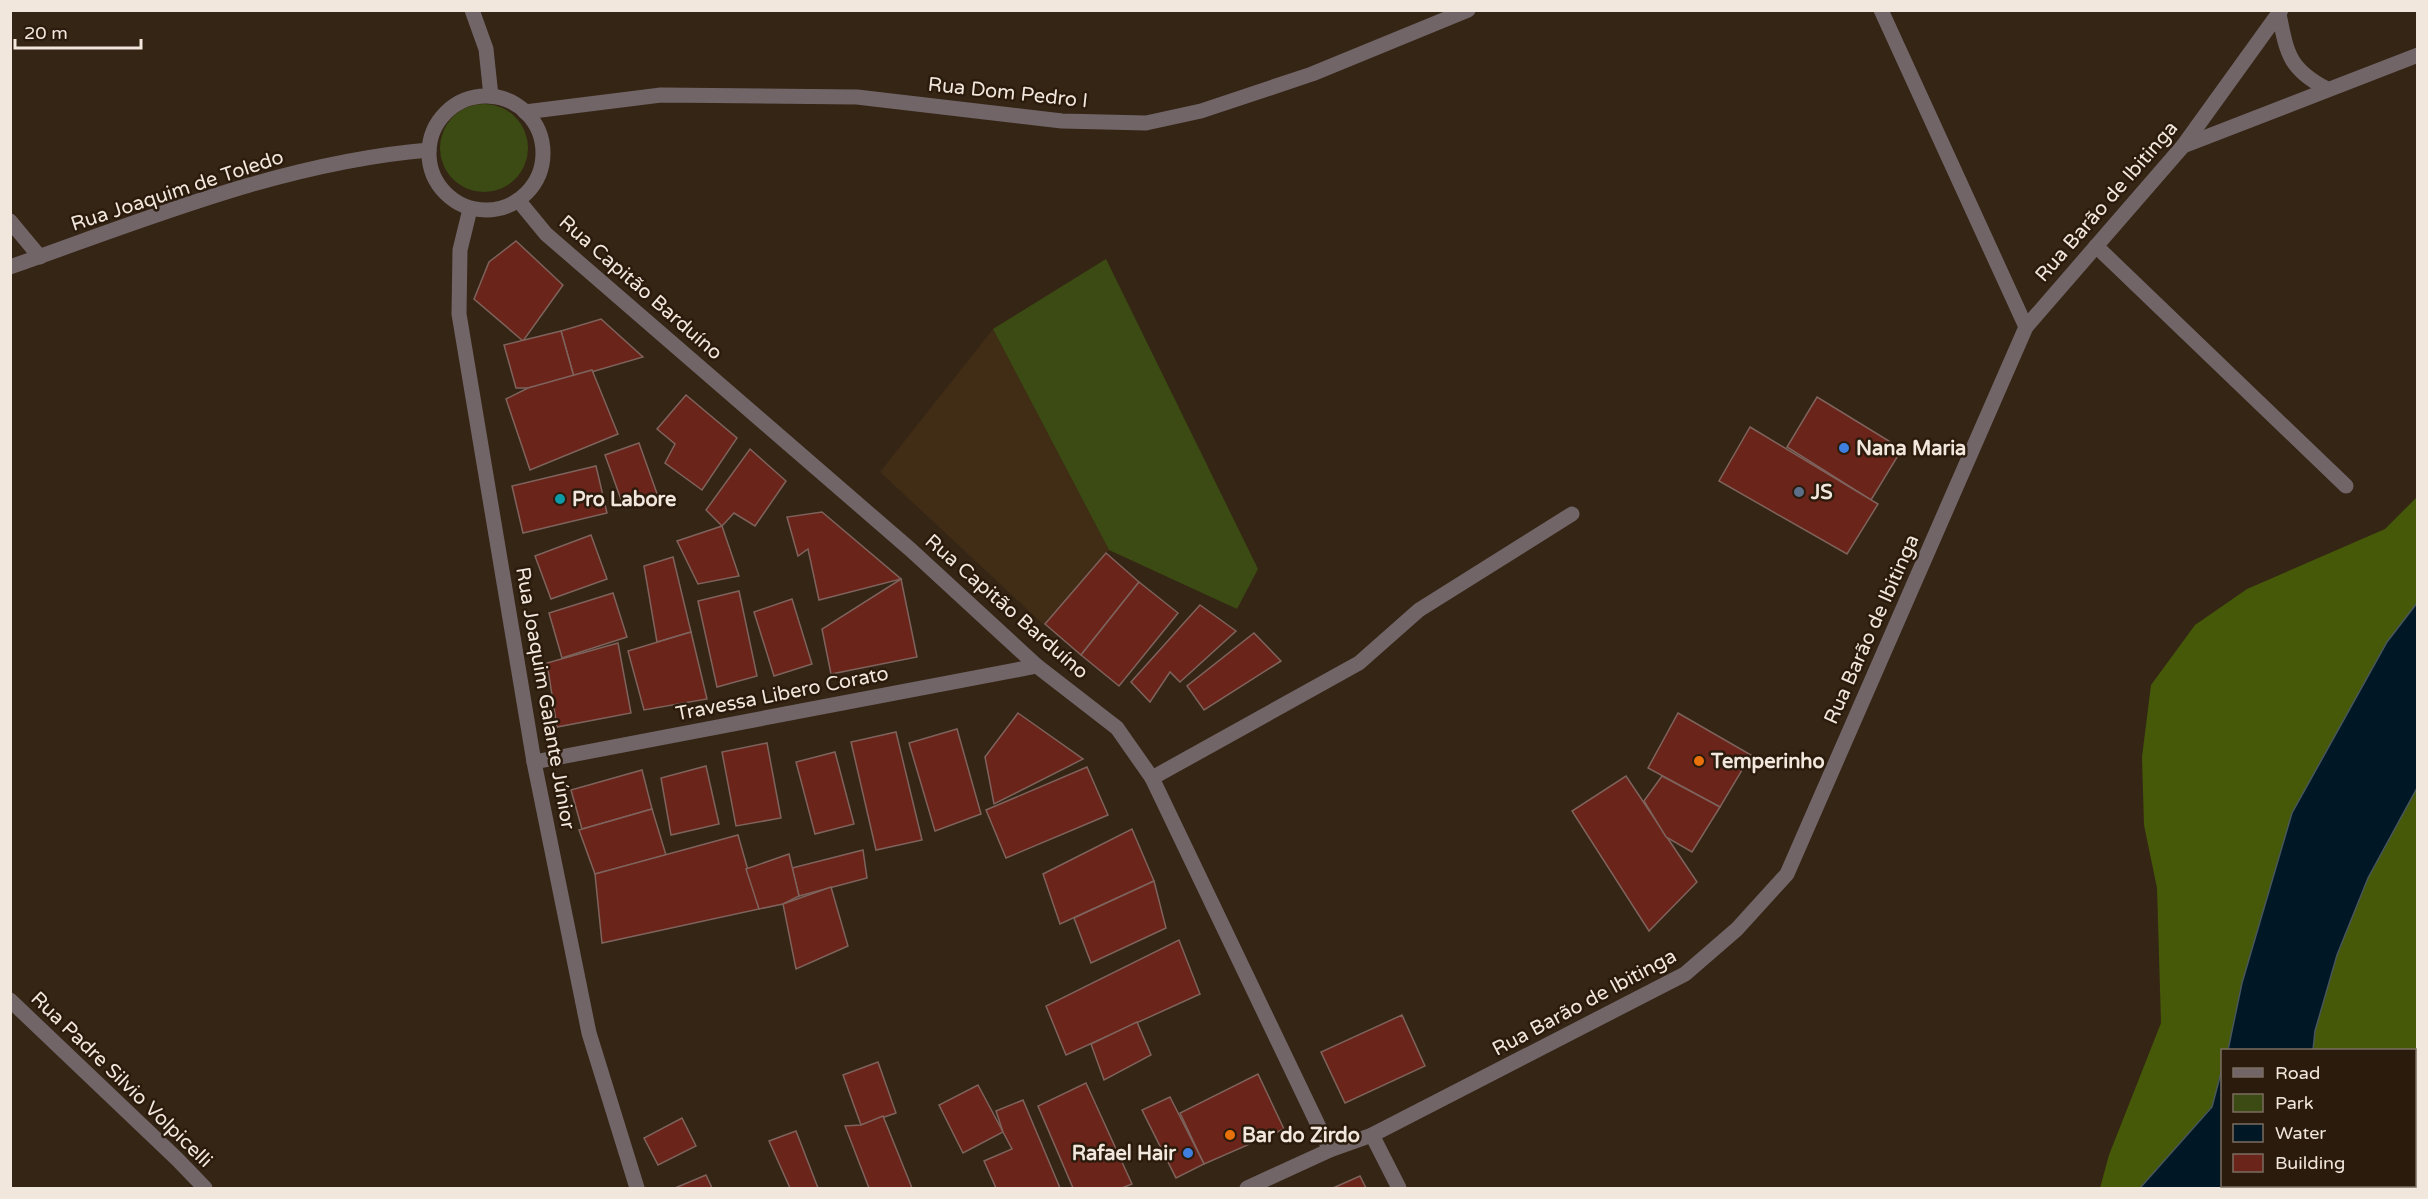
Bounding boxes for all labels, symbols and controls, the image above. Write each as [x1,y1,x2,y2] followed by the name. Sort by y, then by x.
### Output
[15,12,141,50] scale bar
[24,22,68,44] text: 20 m
[927,73,1089,113] street label: Rua Dom Pedro I
[2030,116,2183,287] street label: Rua Barão de Ibitinga
[68,145,287,237] street label: Rua Joaquim de Toledo
[554,210,727,365] street label: Rua Capitão Barduíno
[1856,437,1966,461] place label: Nana Maria
[1837,441,1851,455] marker: Nana Maria
[1810,481,1833,505] place label: JS
[1792,485,1806,499] marker: JS
[572,488,676,512] place label: Pro Labore
[553,492,567,506] marker: Pro Labore
[920,529,1093,684] street label: Rua Capitão Barduíno
[1819,531,1925,728] street label: Rua Barão de Ibitinga
[510,565,580,832] street label: Rua Joaquim Galante Júnior
[674,662,891,726] street label: Travessa Libero Corato
[1710,750,1825,774] place label: Temperinho
[1692,754,1706,768] marker: Temperinho
[1488,944,1681,1062] street label: Rua Barão de Ibitinga
[26,987,217,1173] street label: Rua Padre Silvio Volpicelli
[2221,1049,2416,1187] legend
[2275,1062,2320,1084] text: Road
[2275,1092,2314,1114] text: Park
[2275,1122,2326,1144] text: Water
[1242,1124,1360,1148] place label: Bar do Zirdo
[1223,1128,1237,1142] marker: Bar do Zirdo
[1072,1142,1176,1166] place label: Rafael Hair
[1181,1146,1195,1160] marker: Rafael Hair
[2275,1152,2345,1174] text: Building

